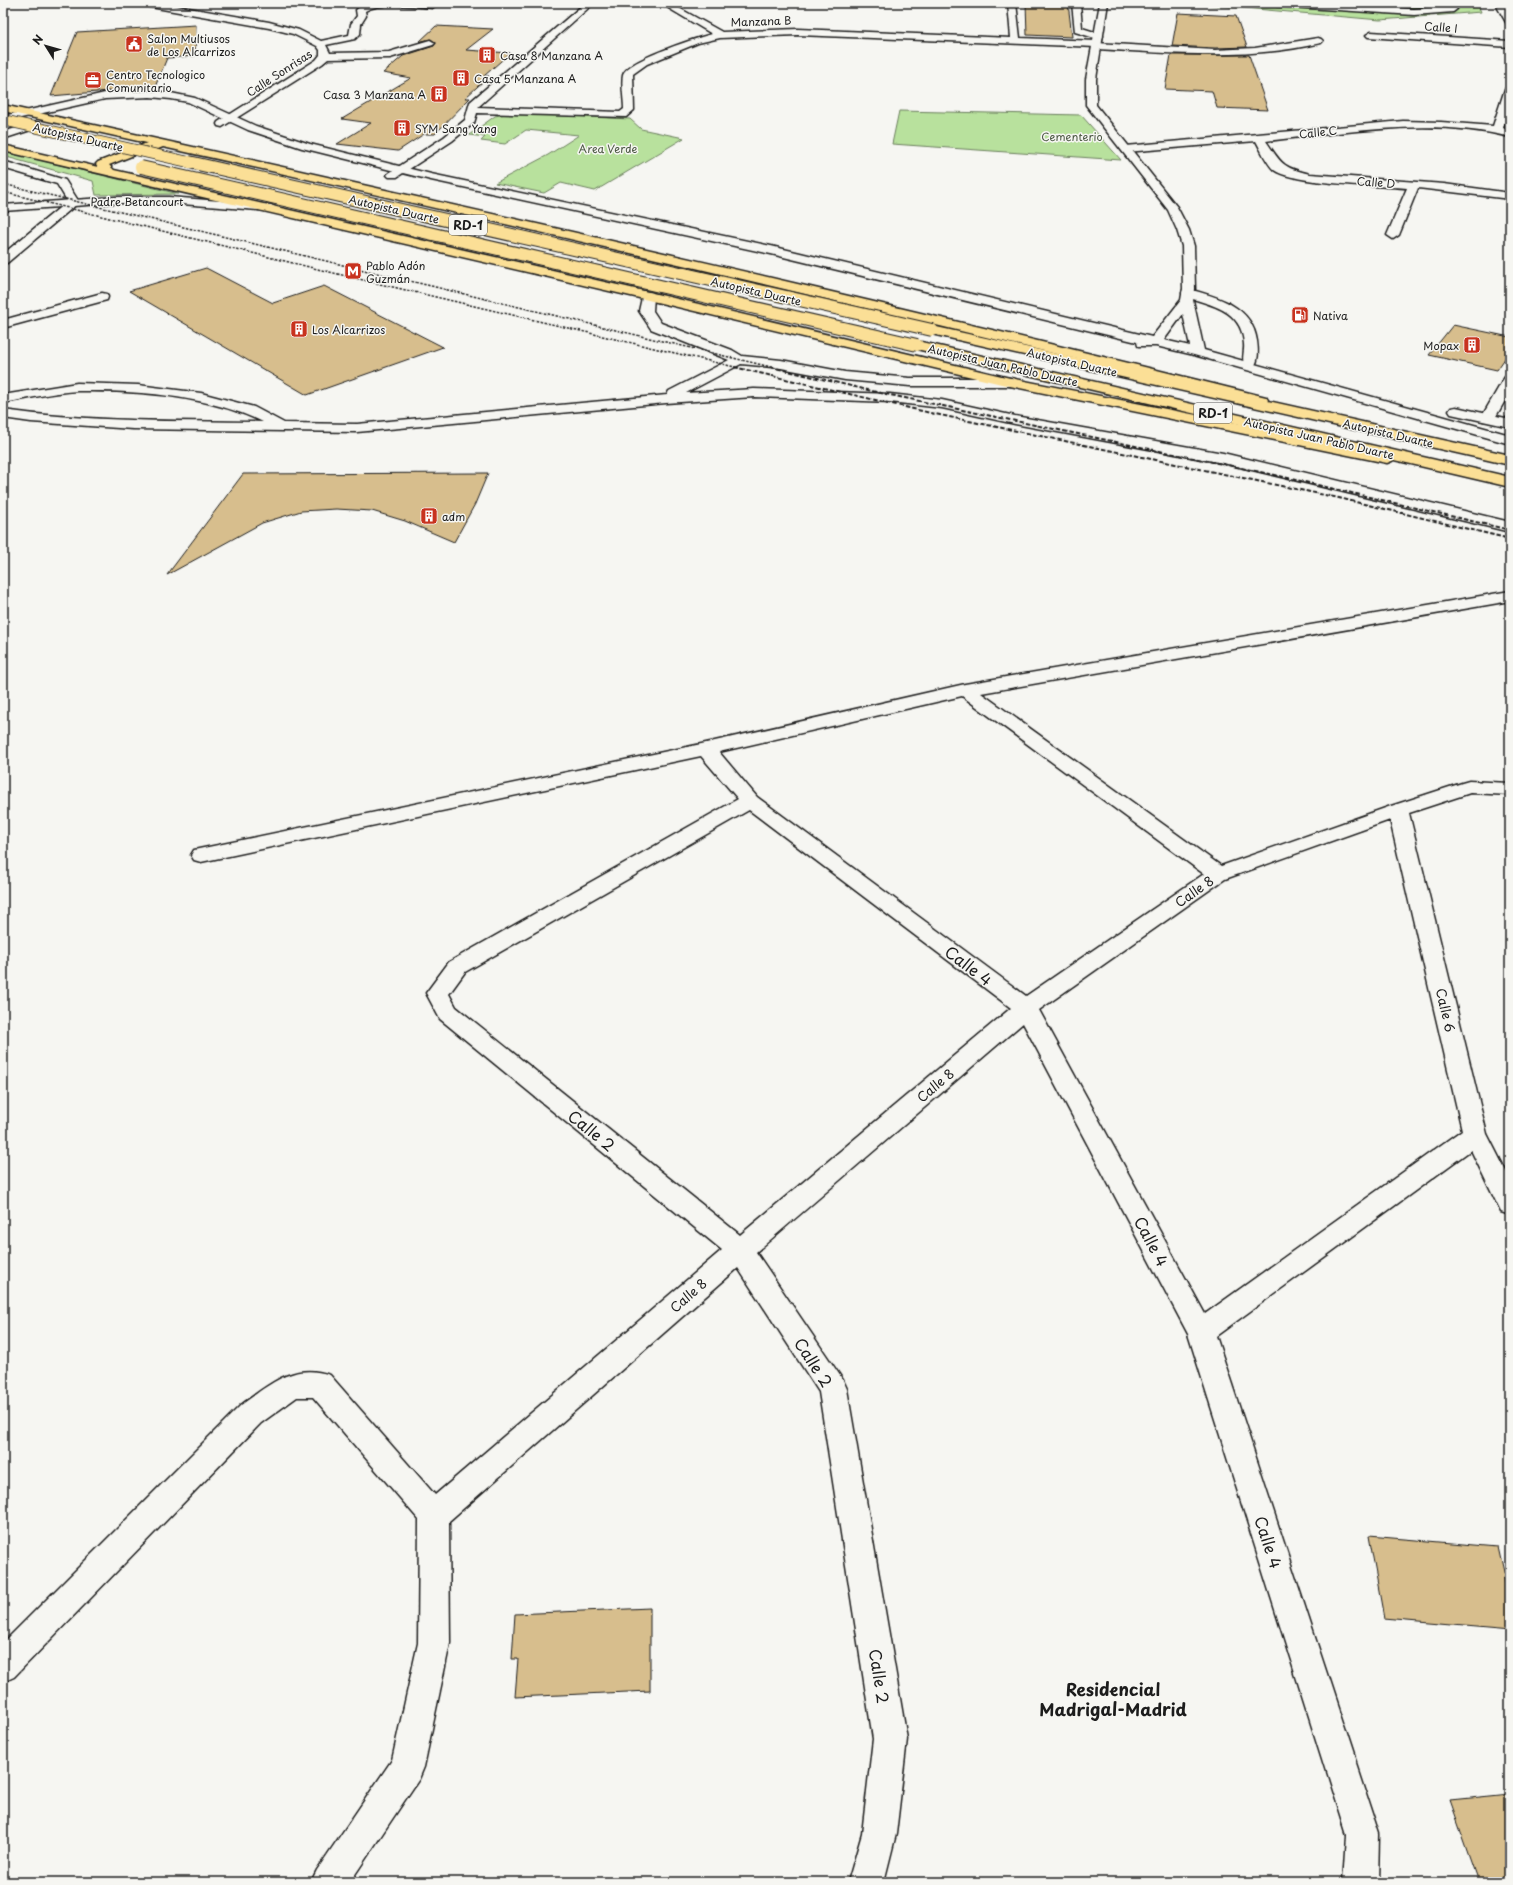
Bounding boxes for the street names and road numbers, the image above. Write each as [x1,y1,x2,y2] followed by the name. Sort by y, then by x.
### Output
[730,11,792,31] street label: Manzana B
[1424,17,1458,37] street label: Calle I
[243,45,315,101] street label: Calle Sonrisas
[31,118,125,156] street label: Autopista Duarte
[1298,122,1338,142] street label: Calle C
[1356,172,1396,192] street label: Calle D
[347,190,441,228] street label: Autopista Duarte
[91,193,184,210] street label: Padre Betancourt
[449,215,487,235] road number: RD-1
[709,272,803,310] street label: Autopista Duarte
[926,339,1080,391] street label: Autopista Juan Pablo Duarte
[1025,343,1119,381] street label: Autopista Duarte
[1194,403,1232,423] road number: RD-1
[1242,412,1396,464] street label: Autopista Juan Pablo Duarte
[1341,414,1435,452] street label: Autopista Duarte
[1171,871,1217,911] street label: Calle 8
[940,939,998,991] street label: Calle 4
[1432,986,1460,1034] street label: Calle 6
[912,1064,958,1106] street label: Calle 8
[563,1103,621,1157] street label: Calle 2
[1129,1211,1175,1271] street label: Calle 4
[665,1274,711,1316] street label: Calle 8
[789,1332,839,1392] street label: Calle 2
[1249,1513,1289,1571] street label: Calle 4
[864,1647,896,1705] street label: Calle 2

